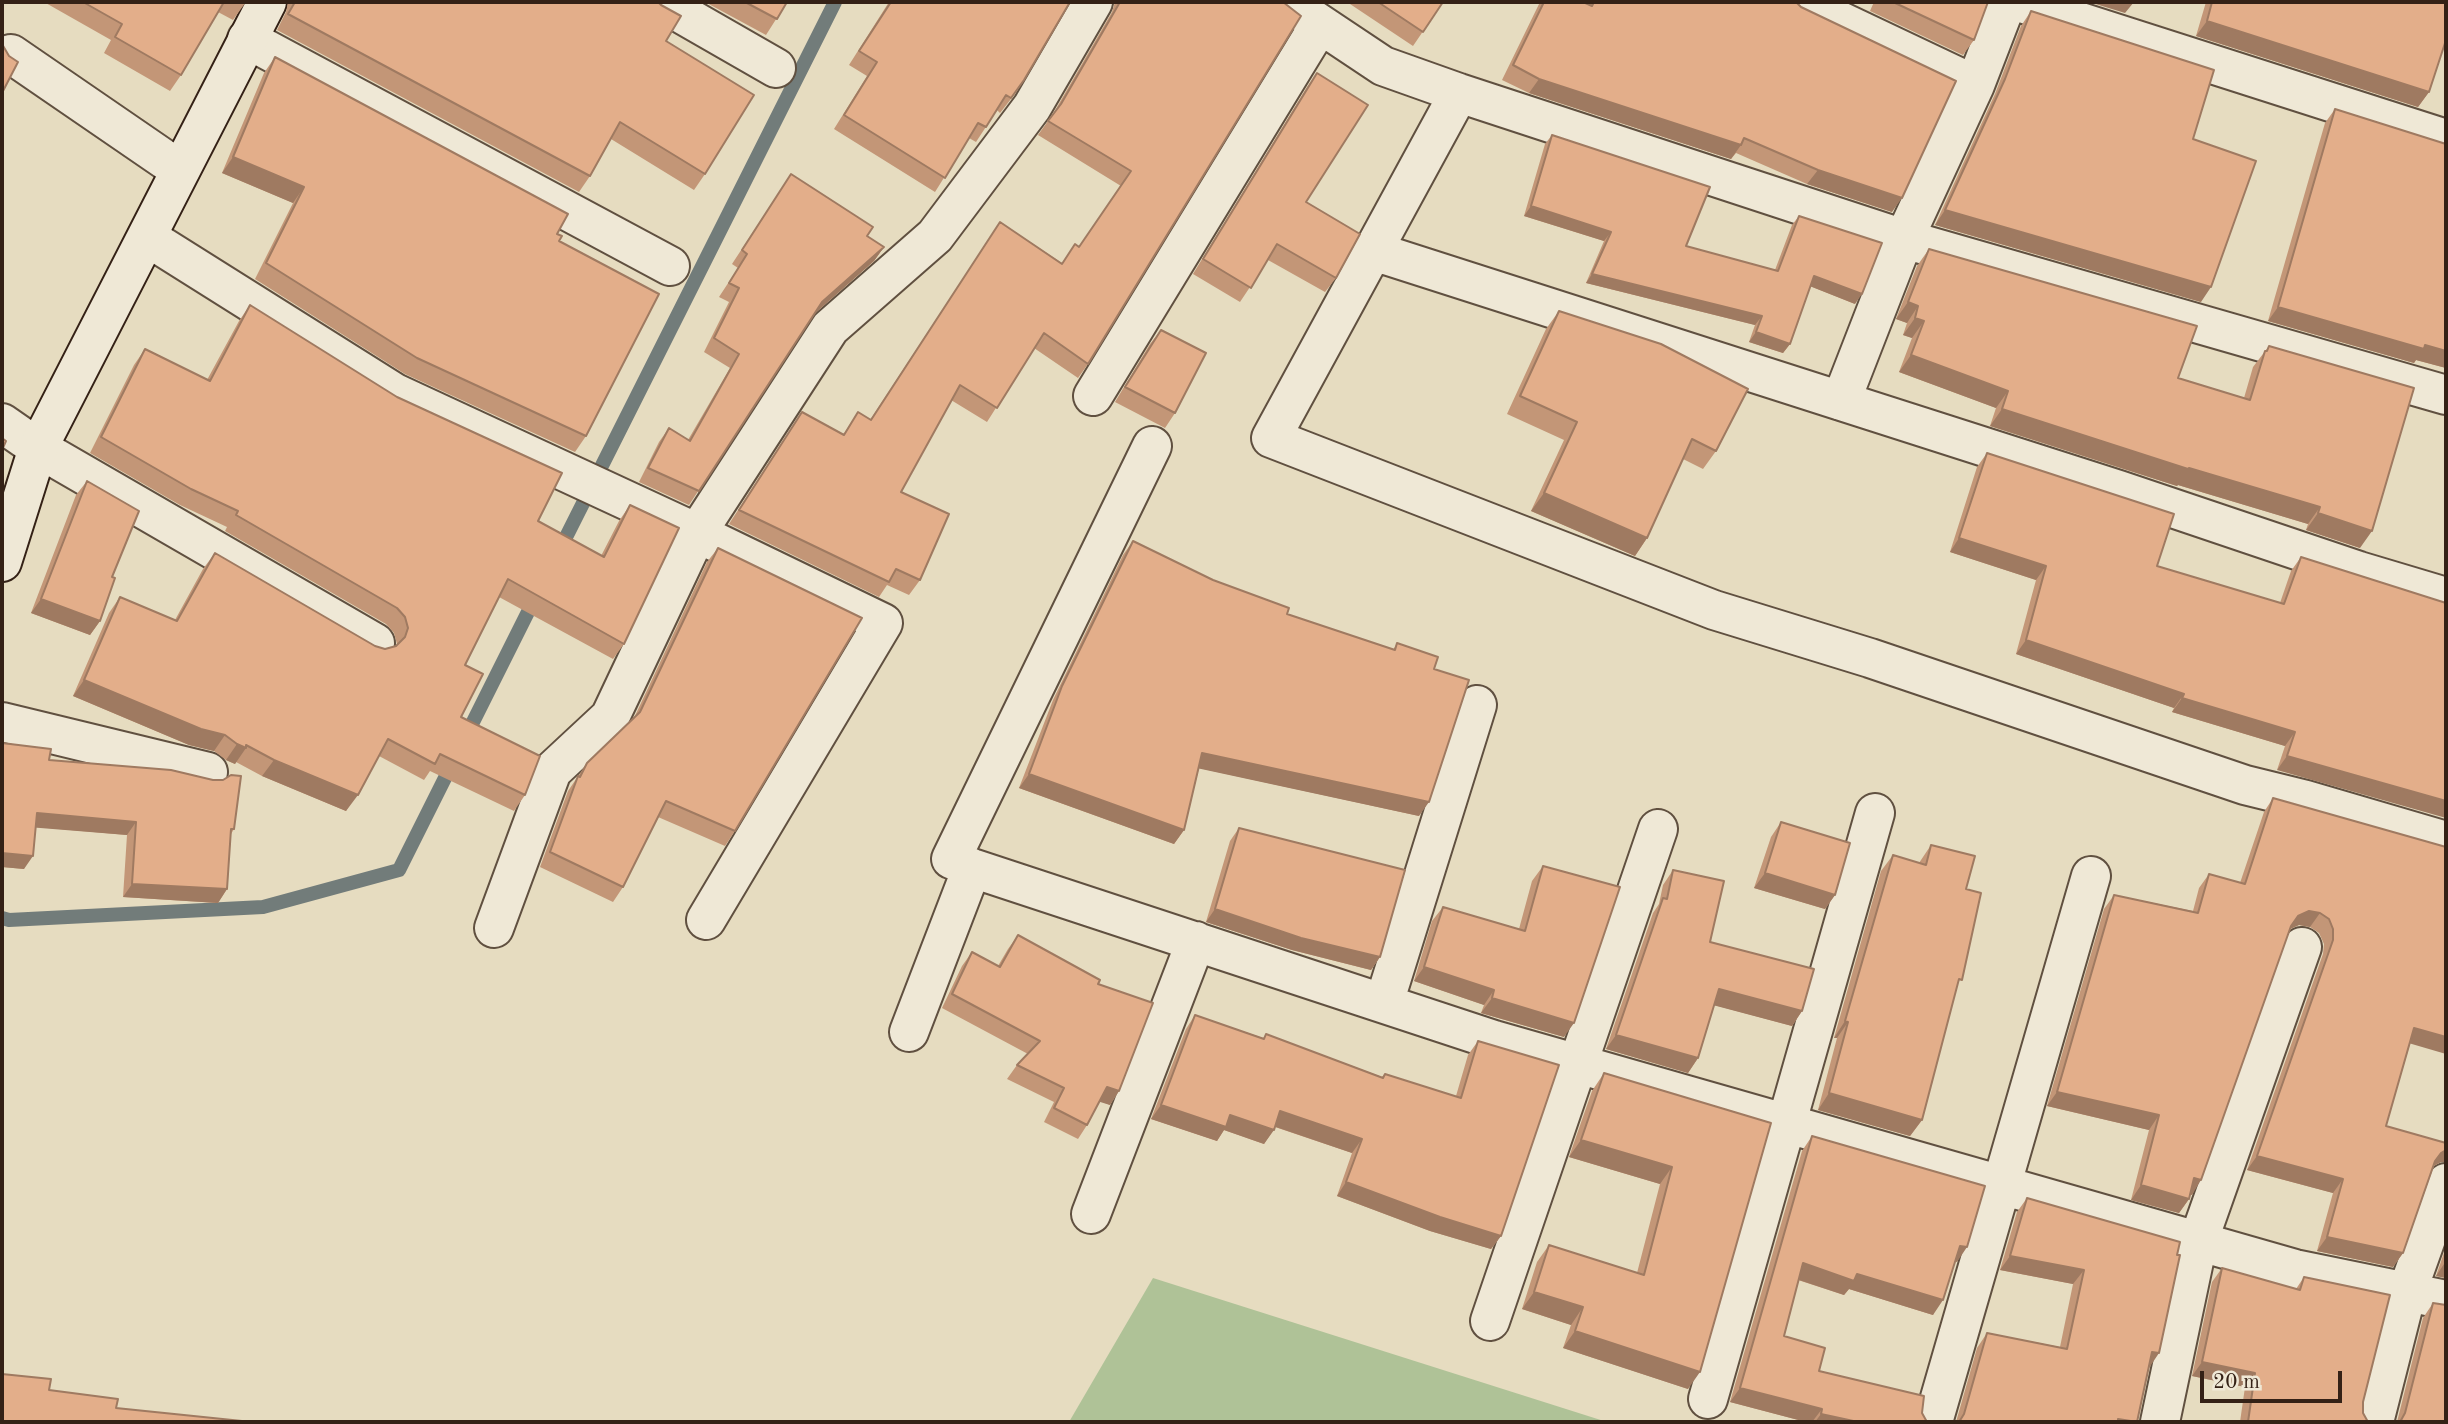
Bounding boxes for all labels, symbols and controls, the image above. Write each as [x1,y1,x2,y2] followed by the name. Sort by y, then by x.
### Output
[2203,1358,2345,1402] scale bar
[2213,1372,2260,1393] text: 20 m

